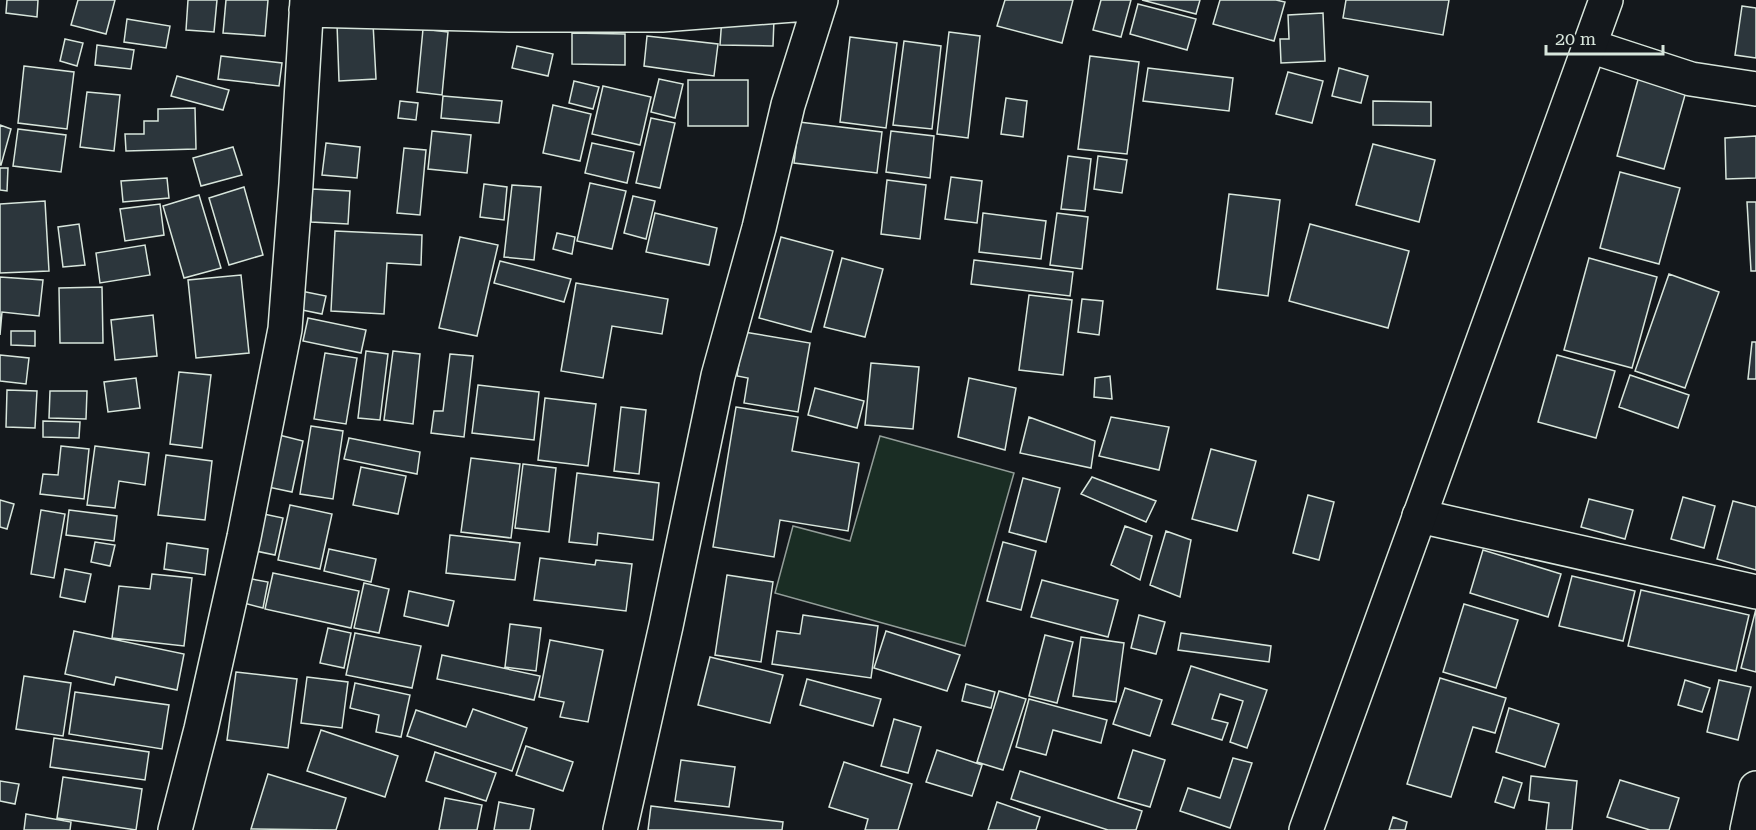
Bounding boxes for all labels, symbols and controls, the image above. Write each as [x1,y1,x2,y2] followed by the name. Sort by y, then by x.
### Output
[1546,18,1663,56] scale bar
[1555,28,1596,49] text: 20 m

